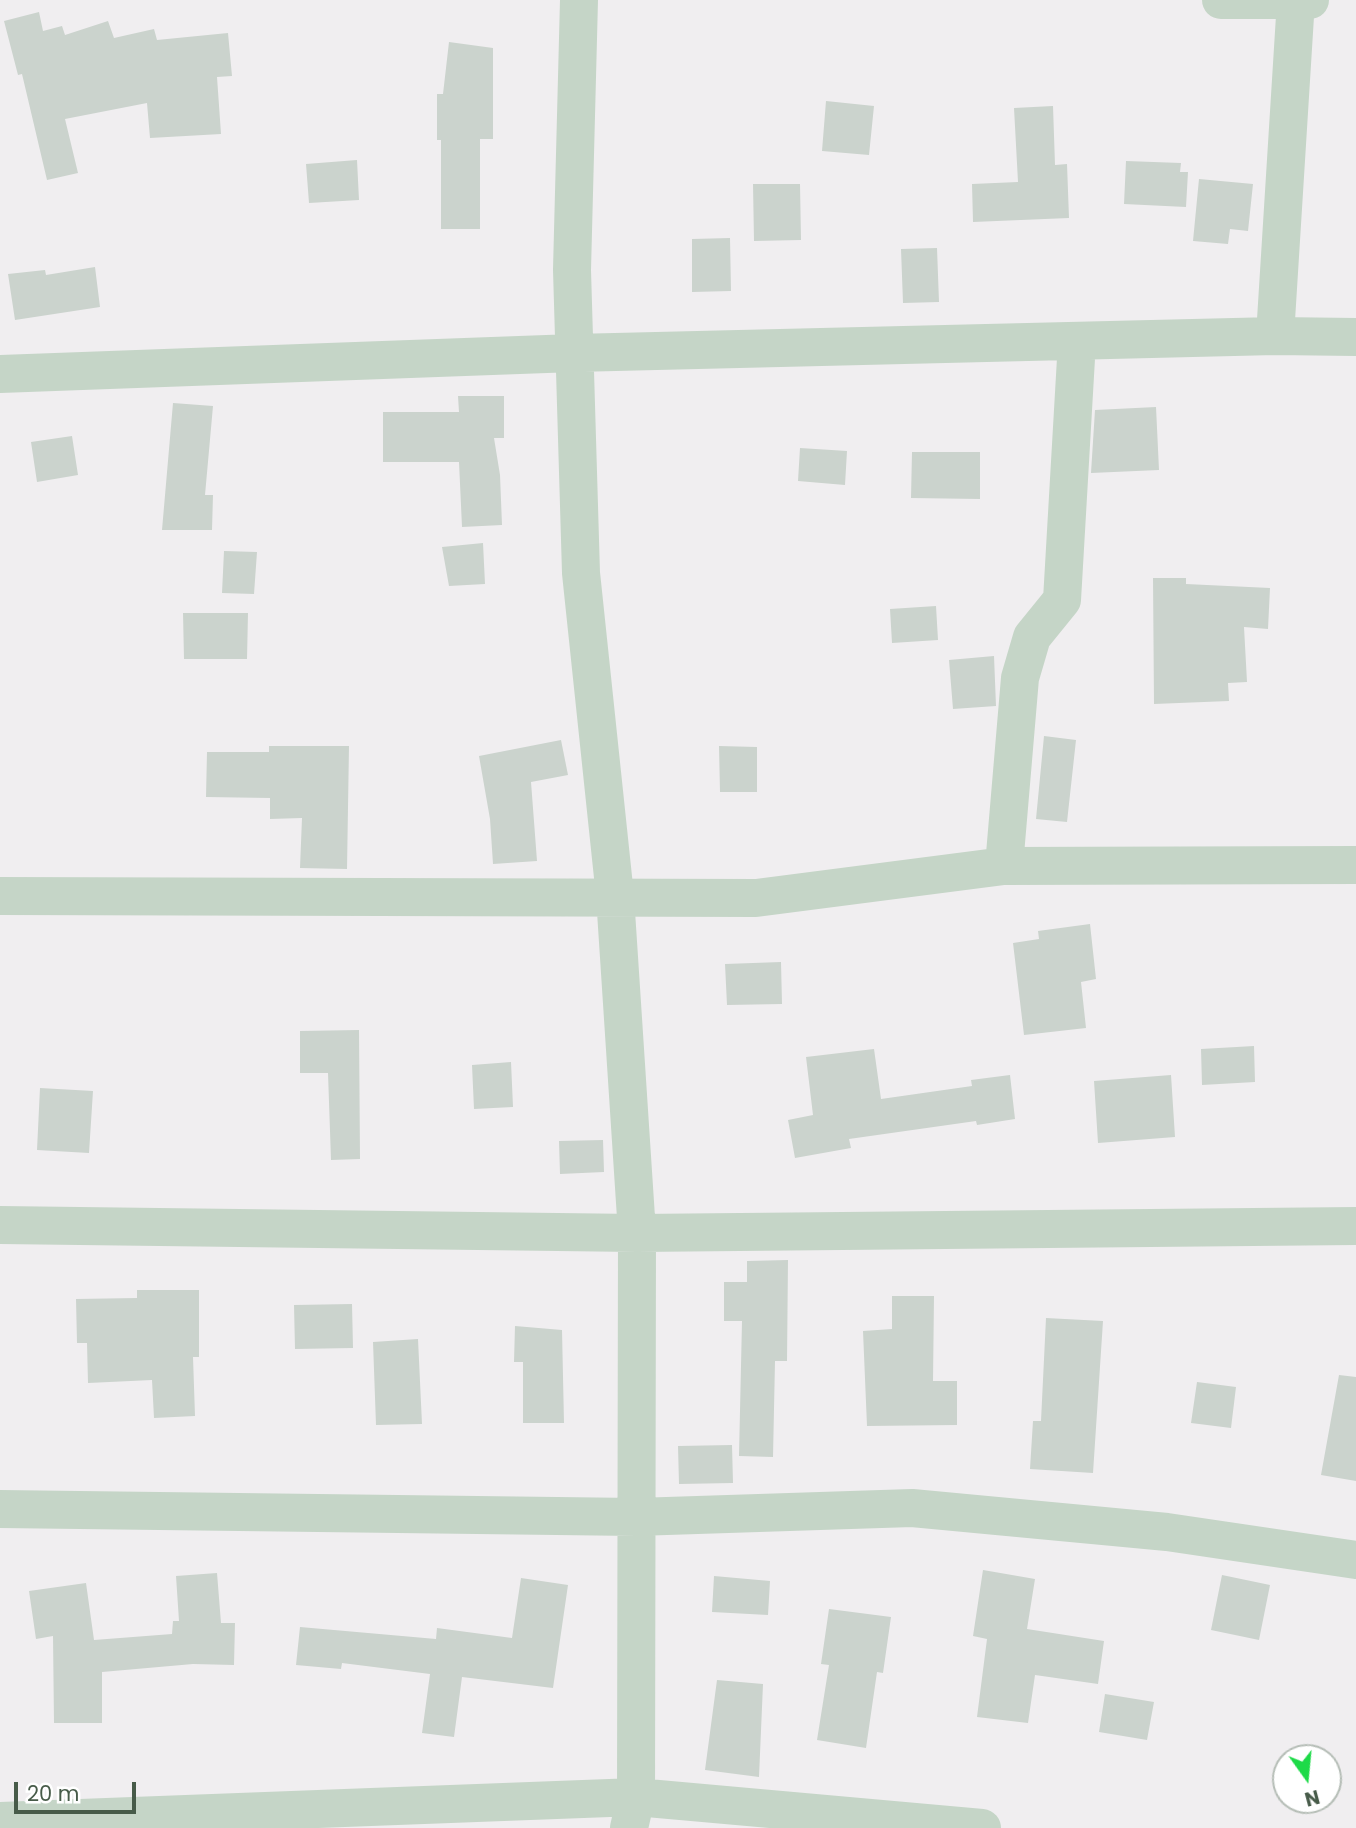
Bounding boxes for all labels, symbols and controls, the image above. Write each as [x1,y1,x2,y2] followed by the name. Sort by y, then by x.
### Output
[1272,1744,1342,1814] north arrow
[18,1769,140,1813] scale bar
[27,1779,80,1808] text: 20 m
[1302,1783,1322,1813] text: N

